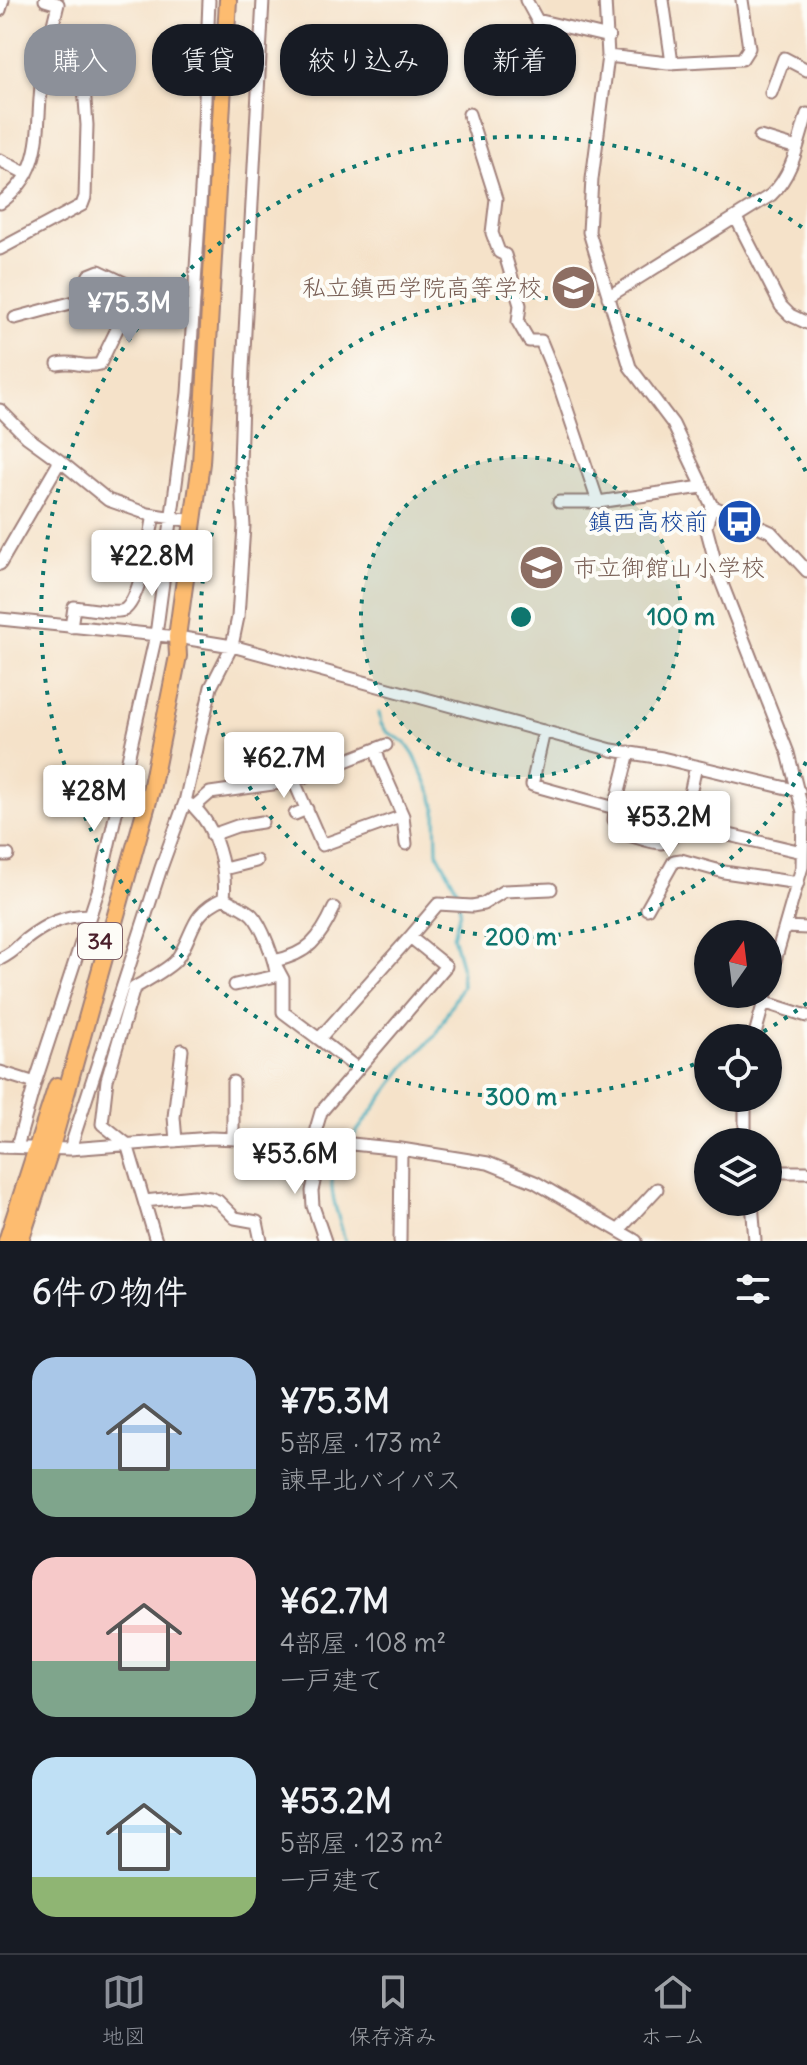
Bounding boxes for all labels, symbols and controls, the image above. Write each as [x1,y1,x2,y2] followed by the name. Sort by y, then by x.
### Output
[24,24,136,96] chip: 購入
[152,24,264,96] chip: 賃貸
[280,24,448,96] chip: 絞り込み
[464,24,576,96] chip: 新着
[549,264,597,312] school or university icon: 私立鎮西学院高等学校
[302,272,542,302] place label: 私立鎮西学院高等学校
[64,277,194,345] pin: ¥75.3M
[87,286,171,319] text: ¥75.3M
[715,498,763,546] bus stop icon: 鎮西高校前
[588,506,708,536] place label: 鎮西高校前
[87,530,217,598] pin: ¥22.8M
[109,539,195,572] text: ¥22.8M
[518,544,566,592] school or university icon: 市立御館山小学校
[573,552,765,582] place label: 市立御館山小学校
[647,601,715,631] text: 100 m
[507,603,535,631] centre of rings
[219,732,349,800] pin: ¥62.7M
[242,741,326,774] text: ¥62.7M
[47,765,141,833] pin: ¥28M
[61,774,127,807] text: ¥28M
[604,791,734,859] pin: ¥53.2M
[626,800,712,833] text: ¥53.2M
[694,920,782,1008] north arrow
[694,920,782,1216] map controls
[485,921,557,951] text: 200 m
[78,923,122,959] road number: 34
[694,1024,782,1112] button: locate
[485,1081,557,1111] text: 300 m
[230,1128,360,1196] pin: ¥53.6M
[694,1128,782,1216] button: layers
[252,1137,338,1170] text: ¥53.6M
[731,1267,775,1311] icon: filters
[32,1270,188,1313] text: 6件の物件
[280,1379,390,1422] text: ¥75.3M
[96,1389,192,1485] icon: home
[280,1426,442,1459] text: 5部屋 · 173 m²
[280,1463,461,1496] text: 諫早北バイパス
[280,1579,389,1622] text: ¥62.7M
[96,1589,192,1685] icon: home
[280,1626,446,1659] text: 4部屋 · 108 m²
[280,1663,384,1696] text: 一戸建て
[280,1779,392,1822] text: ¥53.2M
[96,1789,192,1885] icon: home
[280,1826,443,1859] text: 5部屋 · 123 m²
[280,1863,384,1896] text: 一戸建て
[102,1970,146,2050] tab: 地図
[349,1970,437,2050] tab: 保存済み
[640,1970,705,2050] tab: ホーム

